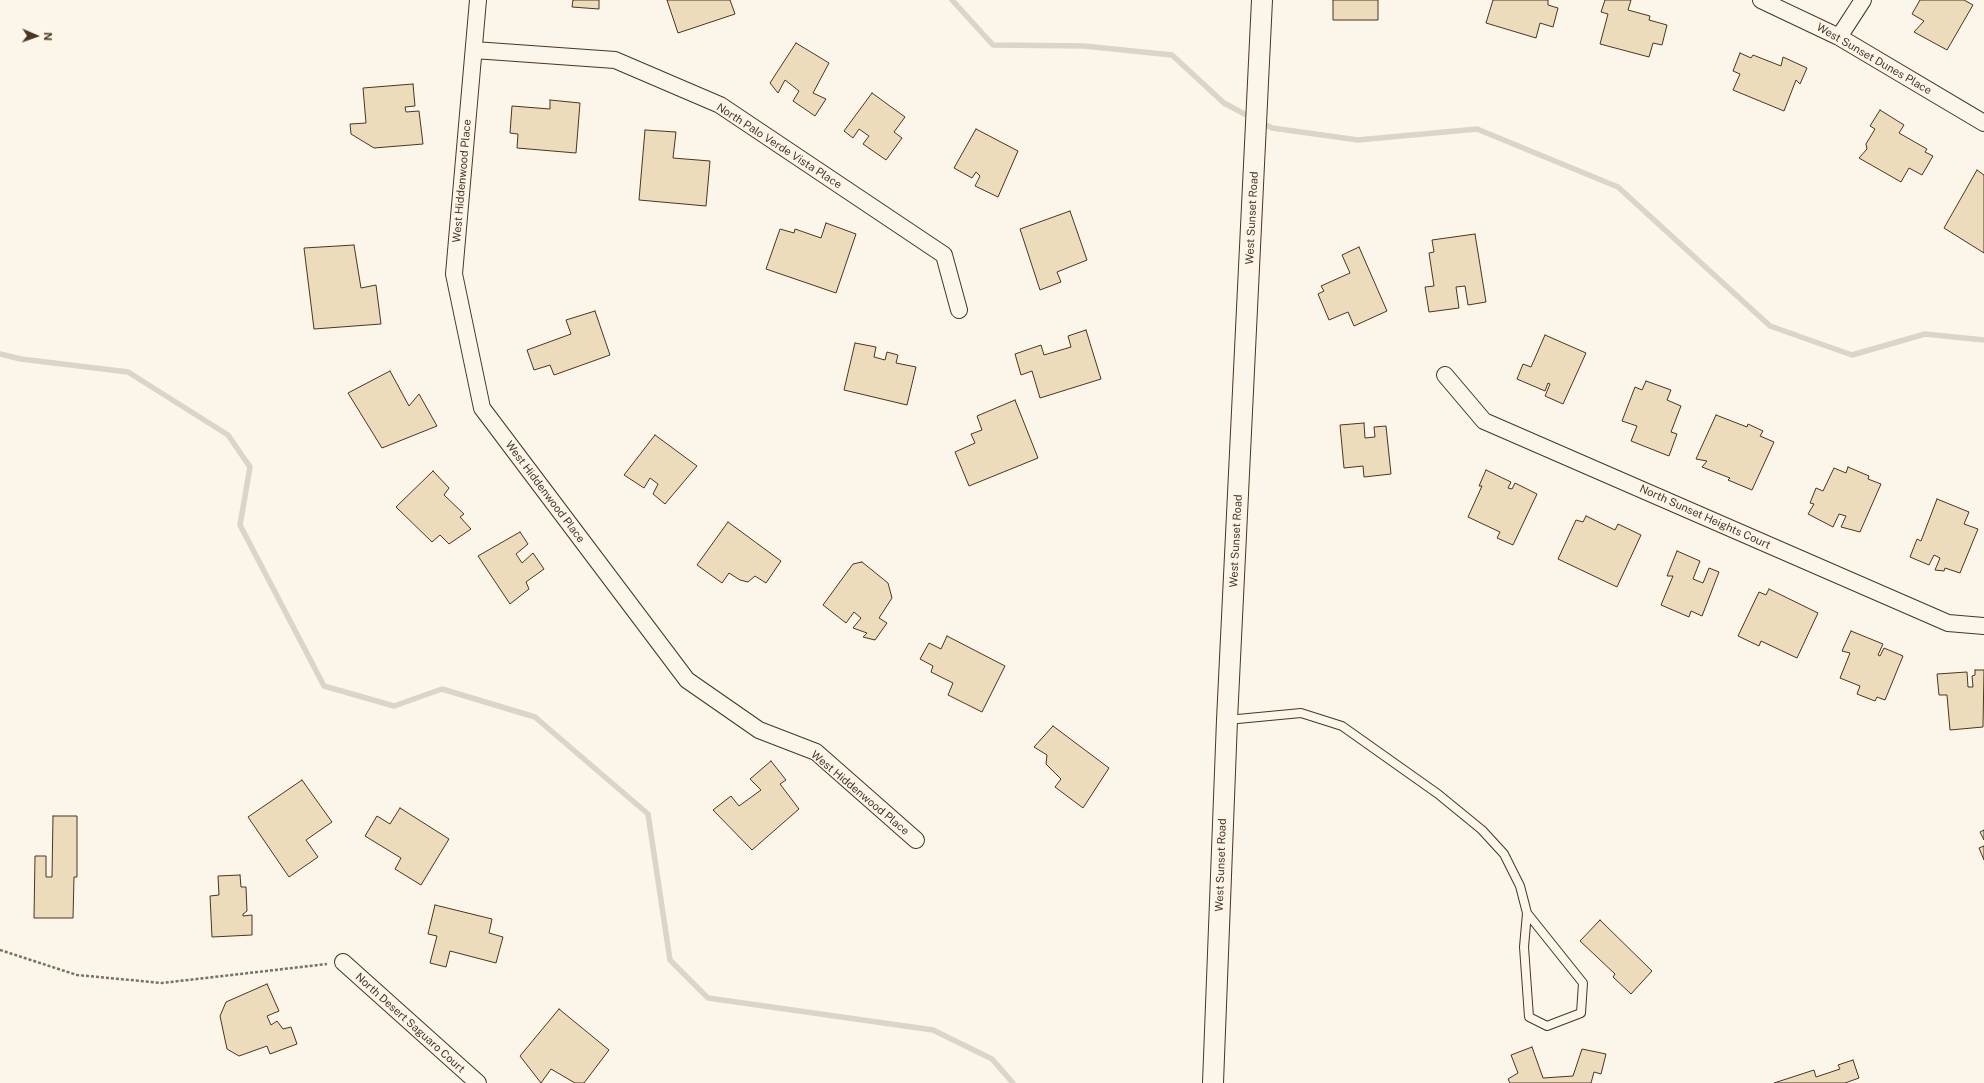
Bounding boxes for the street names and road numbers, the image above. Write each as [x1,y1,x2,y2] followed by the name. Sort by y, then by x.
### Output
[1814,21,1934,97] street label: West Sunset Dunes Place
[714,101,844,191] street label: North Palo Verde Vista Place
[450,119,474,243] street label: West Hiddenwood Place
[1243,171,1261,265] street label: West Sunset Road
[502,439,588,545] street label: West Hiddenwood Place
[1638,482,1772,552] street label: North Sunset Heights Court
[1227,494,1245,588] street label: West Sunset Road
[808,748,912,838] street label: West Hiddenwood Place
[1213,818,1229,912] street label: West Sunset Road
[352,970,468,1076] street label: North Desert Saguaro Court

